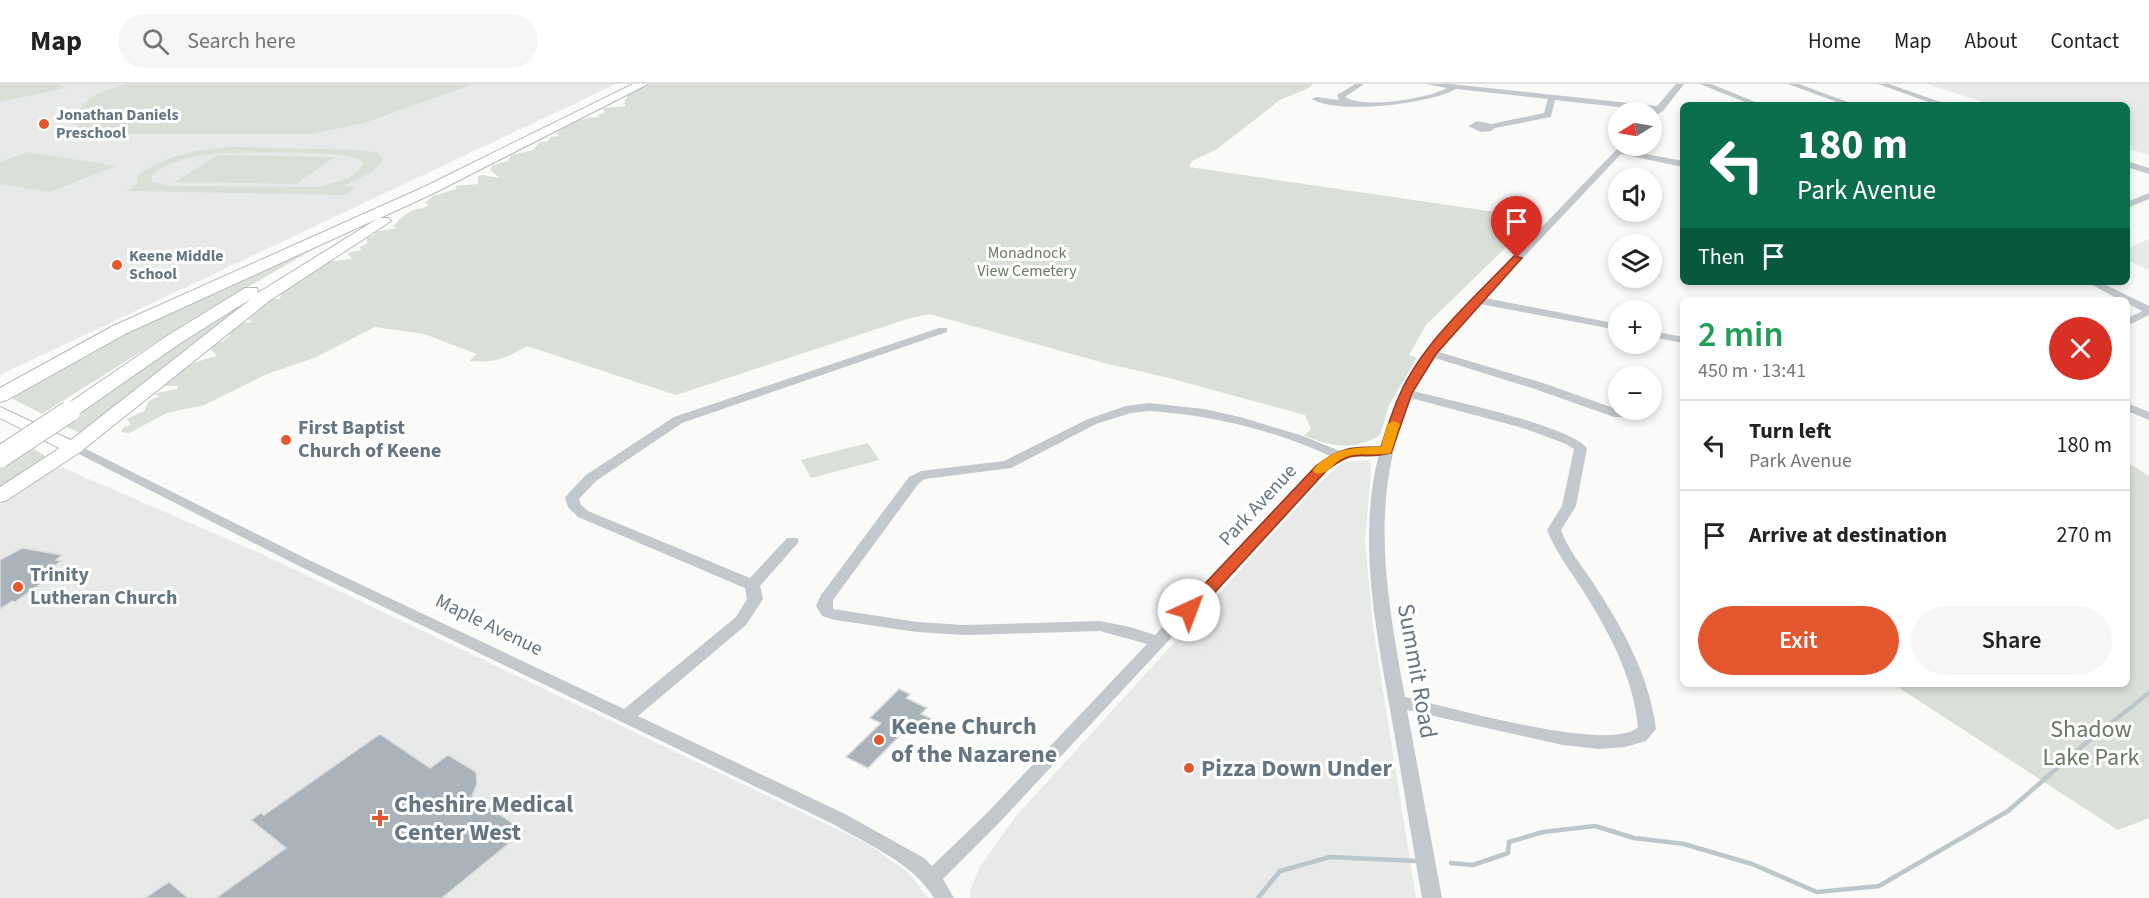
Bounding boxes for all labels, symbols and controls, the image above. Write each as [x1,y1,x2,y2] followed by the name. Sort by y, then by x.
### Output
[118,14,538,68] search box
[30,21,82,61] text: Map
[139,25,172,58] icon: search
[187,25,296,57] text: Search here
[1808,26,1861,56] text: Home
[1894,26,1932,56] text: Map
[1965,26,2017,56] text: About
[2050,26,2119,56] text: Contact
[1608,102,1662,156] north arrow
[1608,102,1662,420] map controls
[56,104,178,144] place label: Jonathan Daniels Preschool
[1797,115,1908,175] text: 180 m
[37,117,51,131] marker: Jonathan Daniels Preschool
[1698,126,1776,204] icon: left
[1608,168,1662,222] button: sound
[1797,171,1936,210] text: Park Avenue
[1491,196,1542,258] pin
[1500,205,1533,238] icon: arrive
[1608,234,1662,288] button: layers
[1757,240,1790,273] icon: arrive
[1698,241,1745,273] text: Then
[977,242,1077,282] park label: Monadnock View Cemetery
[129,245,224,285] place label: Keene Middle School
[110,258,124,272] marker: Keene Middle School
[1608,300,1662,354] button: +
[1698,309,1784,360] text: 2 min
[2049,317,2112,380] button: close
[1698,357,1806,385] text: 450 m · 13:41
[1608,366,1662,420] button: −
[298,414,441,465] place label: First Baptist Church of Keene
[1749,415,1831,447] text: Turn left
[1698,429,1731,462] icon: left
[2057,429,2112,461] text: 180 m
[279,433,293,447] marker: First Baptist Church of Keene
[1749,447,1852,475] text: Park Avenue
[1213,458,1303,552] street label: Park Avenue
[1698,519,1731,552] icon: arrive
[1749,519,1947,551] text: Arrive at destination
[2057,519,2112,551] text: 270 m
[30,561,177,612] place label: Trinity Lutheran Church
[1157,578,1221,642] position arrow
[11,580,25,594] marker: Trinity Lutheran Church
[431,587,548,663] street label: Maple Avenue
[1388,601,1446,741] street label: Summit Road
[1698,606,1899,675] button: Exit
[1911,606,2112,675] button: Share
[891,709,1057,772] place label: Keene Church of the Nazarene
[2043,712,2140,775] park label: Shadow Lake Park
[872,733,886,747] marker: Keene Church of the Nazarene
[1201,751,1393,786] place label: Pizza Down Under
[1182,761,1196,775] marker: Pizza Down Under
[394,787,573,850] place label: Cheshire Medical Center West
[371,809,389,827] marker: Cheshire Medical Center West

